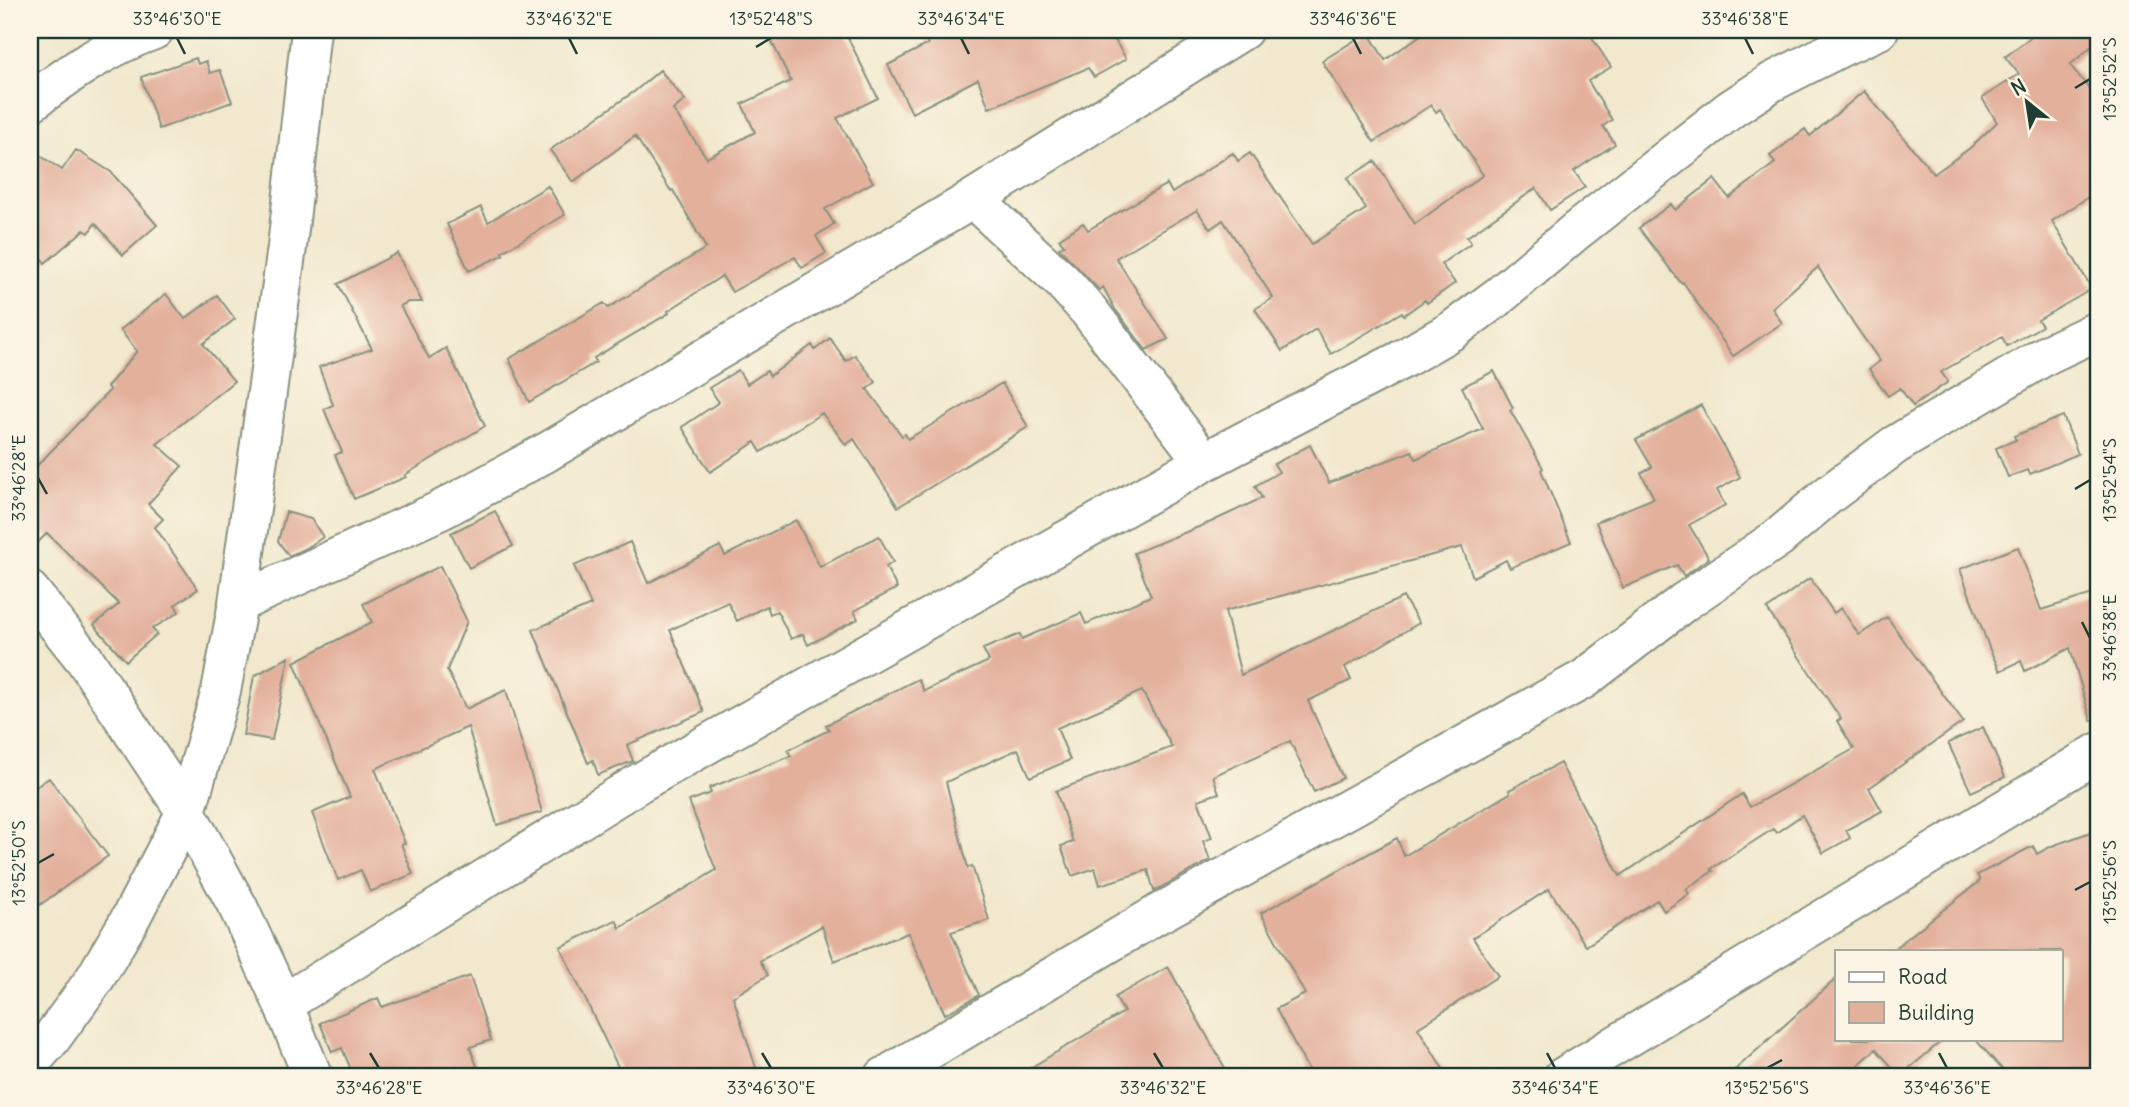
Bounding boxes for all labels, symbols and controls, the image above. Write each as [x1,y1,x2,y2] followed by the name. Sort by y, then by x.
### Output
[132,7,222,30] text: 33°46'30"E
[525,7,613,30] text: 33°46'32"E
[729,7,813,30] text: 13°52'48"S
[917,7,1005,30] text: 33°46'34"E
[1309,7,1397,30] text: 33°46'36"E
[1701,7,1789,30] text: 33°46'38"E
[2098,37,2121,121] text: 13°52'52"S
[1993,66,2062,136] north arrow
[2007,74,2030,101] text: N
[7,434,30,522] text: 33°46'28"E
[2098,438,2121,522] text: 13°52'54"S
[2098,594,2121,682] text: 33°46'38"E
[7,820,30,906] text: 13°52'50"S
[2098,840,2121,924] text: 13°52'56"S
[1835,950,2062,1040] legend
[1898,963,1947,990] text: Road
[1898,999,1974,1026] text: Building
[335,1076,423,1099] text: 33°46'28"E
[726,1076,816,1099] text: 33°46'30"E
[1119,1076,1207,1099] text: 33°46'32"E
[1511,1076,1599,1099] text: 33°46'34"E
[1725,1076,1809,1099] text: 13°52'56"S
[1903,1076,1991,1099] text: 33°46'36"E

